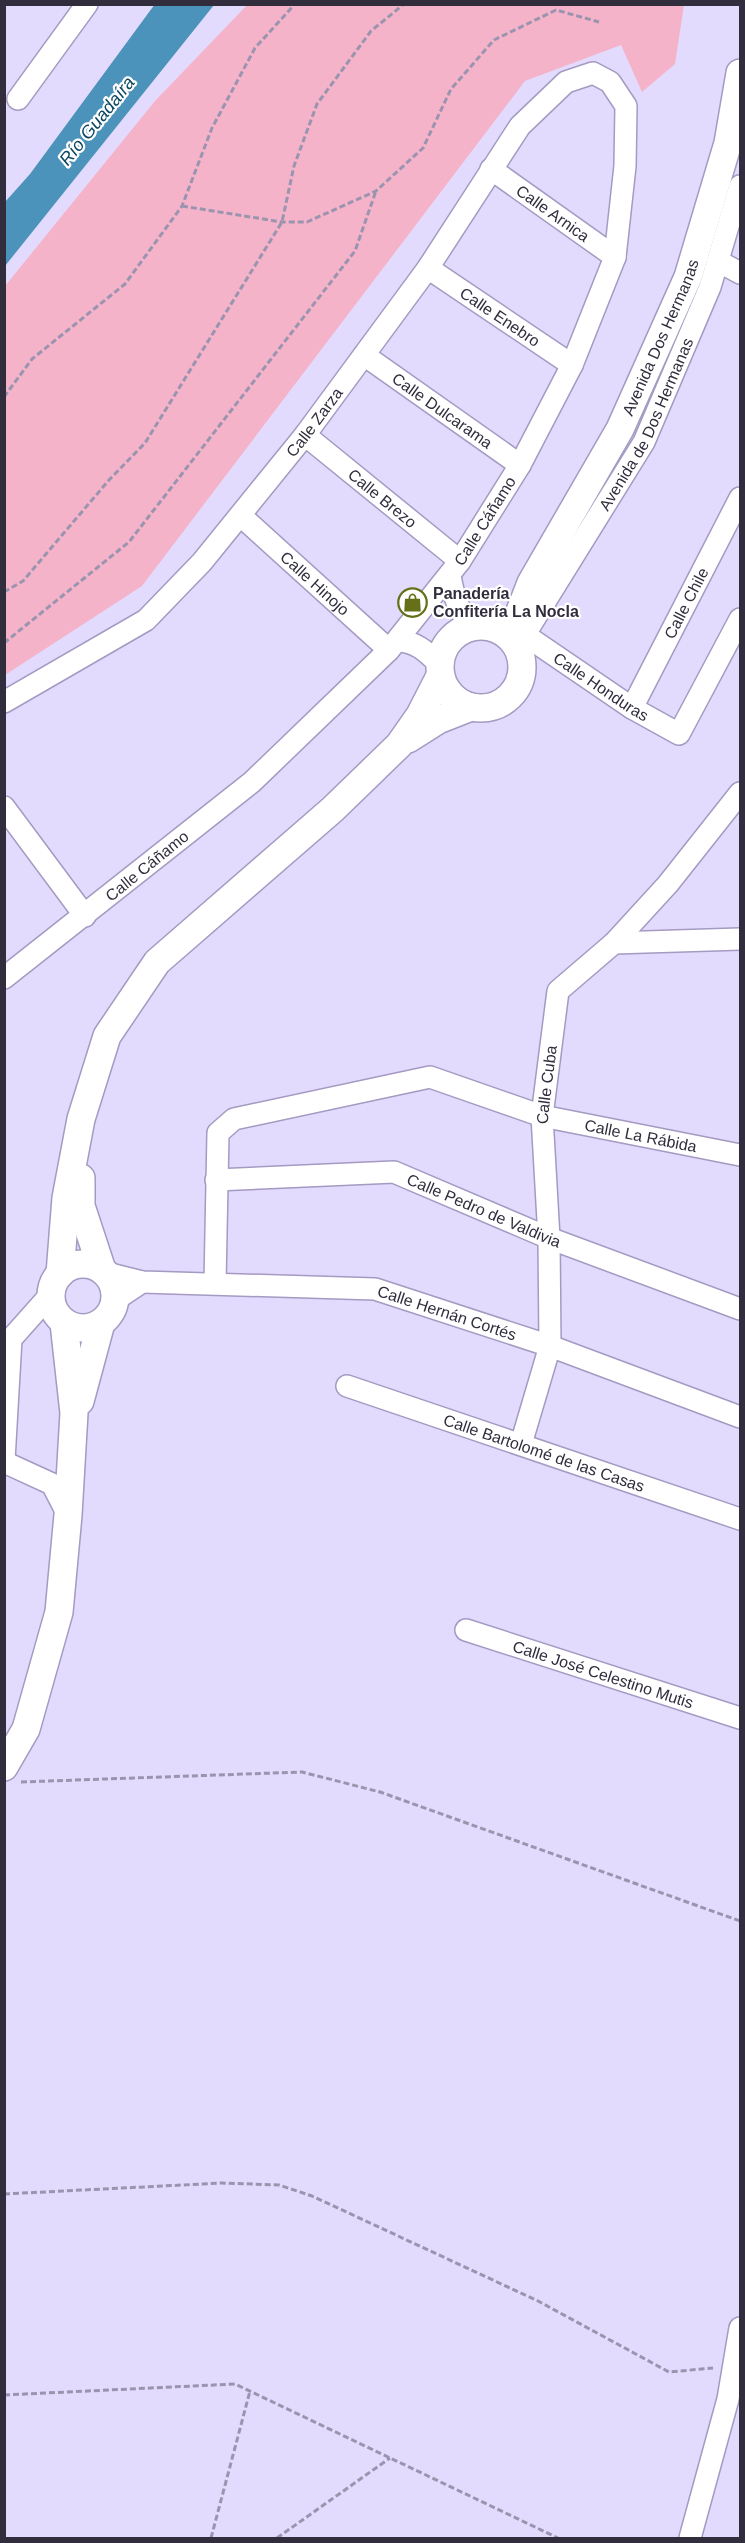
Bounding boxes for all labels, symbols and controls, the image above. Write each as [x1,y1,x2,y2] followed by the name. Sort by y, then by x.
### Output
[55,73,139,169] water label: Río Guadaíra
[513,181,593,245] street label: Calle Arnica
[619,257,701,418] street label: Avenida Dos Hermanas
[457,284,543,350] street label: Calle Enebro
[595,335,696,513] street label: Avenida de Dos Hermanas
[389,369,496,451] street label: Calle Dulcarama
[283,384,346,460] street label: Calle Zarza
[345,465,420,531] street label: Calle Brezo
[451,473,519,568] street label: Calle Cáñamo
[277,548,353,618] street label: Calle Hinojo
[661,565,711,641] street label: Calle Chile
[433,585,579,620] place label: Panadería Confitería La Nocla
[396,586,428,618] shop icon: Panadería Confitería La Nocla
[551,649,652,724] street label: Calle Honduras
[102,827,192,905] street label: Calle Cáñamo
[533,1044,559,1124] street label: Calle Cuba
[583,1116,698,1155] street label: Calle La Rábida
[405,1170,563,1250] street label: Calle Pedro de Valdivia
[375,1282,519,1343] street label: Calle Hernán Cortés
[441,1411,647,1495] street label: Calle Bartolomé de las Casas
[511,1637,696,1711] street label: Calle José Celestino Mutis

